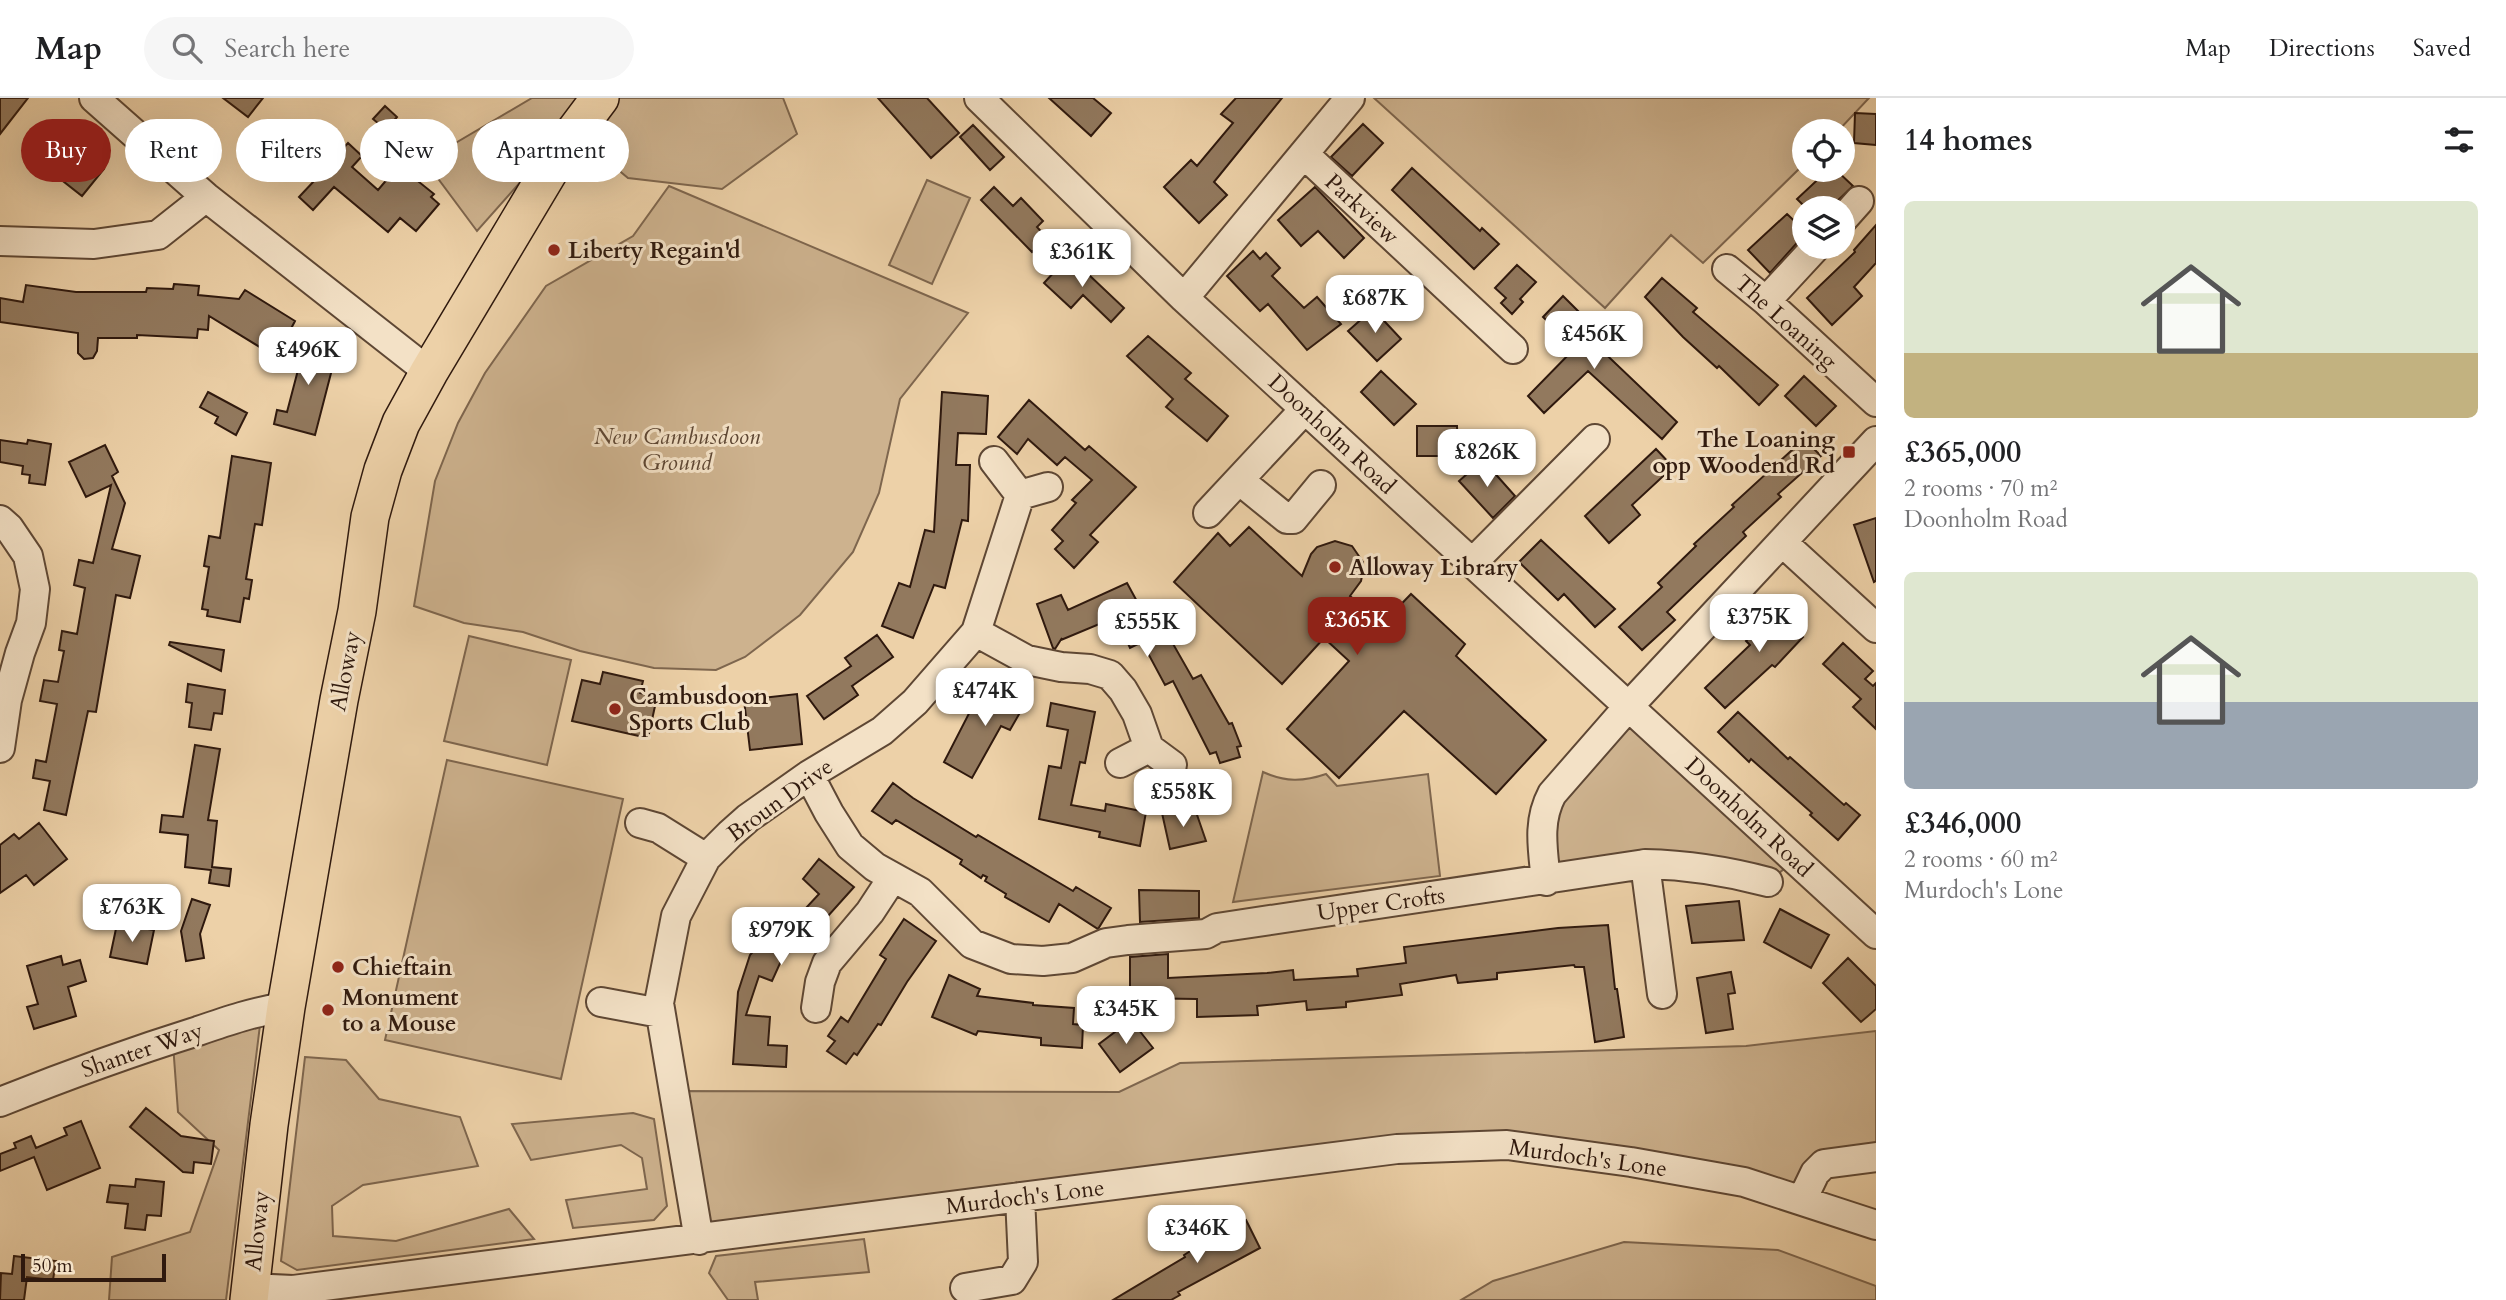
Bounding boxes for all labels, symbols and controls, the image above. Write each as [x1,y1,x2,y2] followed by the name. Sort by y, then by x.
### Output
[144,17,634,80] search box
[35,26,102,71] text: Map
[168,29,206,67] icon: search
[224,31,350,66] text: Search here
[2185,32,2231,65] text: Map
[2269,32,2375,65] text: Directions
[2413,32,2471,65] text: Saved
[21,119,111,182] chip: Buy
[125,119,222,182] chip: Rent
[236,119,346,182] chip: Filters
[360,119,458,182] chip: New
[472,119,629,182] chip: Apartment
[1792,119,1855,259] map controls
[1792,119,1855,182] button: locate
[1904,120,2033,161] text: 14 homes
[2440,121,2478,159] icon: filters
[1318,167,1406,252] street label: Parkview
[1792,196,1855,259] button: layers
[1033,230,1131,289] pin: £361K
[568,235,741,266] place label: Liberty Regain'd
[1049,236,1115,267] text: £361K
[546,242,562,258] marker: Liberty Regain'd
[2128,246,2254,372] icon: home
[1728,268,1844,376] street label: The Loaning
[1326,275,1424,335] pin: £687K
[1342,282,1408,313] text: £687K
[1545,312,1643,371] pin: £456K
[1561,318,1627,349] text: £456K
[259,328,357,387] pin: £496K
[275,334,341,365] text: £496K
[1262,367,1403,502] street label: Doonholm Road
[594,421,761,478] park label: New Cambusdoon Ground
[1652,424,1835,481] place label: The Loaning opp Woodend Rd
[1438,430,1536,489] pin: £826K
[1904,432,2021,473] text: £365,000
[1454,436,1520,467] text: £826K
[1841,444,1857,460] marker: The Loaning opp Woodend Rd
[1904,473,2057,504] text: 2 rooms · 70 m²
[1904,504,2068,535] text: Doonholm Road
[1349,552,1518,583] place label: Alloway Library
[1327,559,1343,575] marker: Alloway Library
[1710,594,1808,654] pin: £375K
[1308,598,1406,657] pin: £365K
[1098,600,1196,659] pin: £555K
[1726,601,1792,632] text: £375K
[1324,604,1390,635] text: £365K
[1114,606,1180,637] text: £555K
[2128,617,2254,743] icon: home
[322,628,368,714] street label: Alloway
[936,668,1034,728] pin: £474K
[952,675,1018,706] text: £474K
[629,681,769,738] place label: Cambusdoon Sports Club
[607,701,623,717] marker: Cambusdoon Sports Club
[1679,750,1820,885] street label: Doonholm Road
[721,751,839,849] street label: Broun Drive
[1134,770,1232,829] pin: £558K
[1150,776,1216,807] text: £558K
[1904,803,2021,844] text: £346,000
[1904,844,2057,875] text: 2 rooms · 60 m²
[1904,875,2063,906] text: Murdoch's Lone
[1315,880,1447,928] street label: Upper Crofts
[83,884,181,944] pin: £763K
[99,891,165,922] text: £763K
[732,908,830,967] pin: £979K
[748,914,814,945] text: £979K
[352,952,453,983] place label: Chieftain
[330,959,346,975] marker: Chieftain
[342,982,458,1039] place label: Monument to a Mouse
[1077,986,1175,1046] pin: £345K
[1093,993,1159,1024] text: £345K
[320,1002,336,1018] marker: Monument to a Mouse
[77,1015,207,1085] street label: Shanter Way
[1507,1132,1669,1184] street label: Murdoch's Lone
[944,1172,1106,1222] street label: Murdoch's Lone
[237,1189,277,1273] street label: Alloway
[1148,1206,1246,1265] pin: £346K
[1164,1212,1230,1243] text: £346K
[21,1251,166,1283] scale bar
[32,1253,73,1279] text: 50 m

